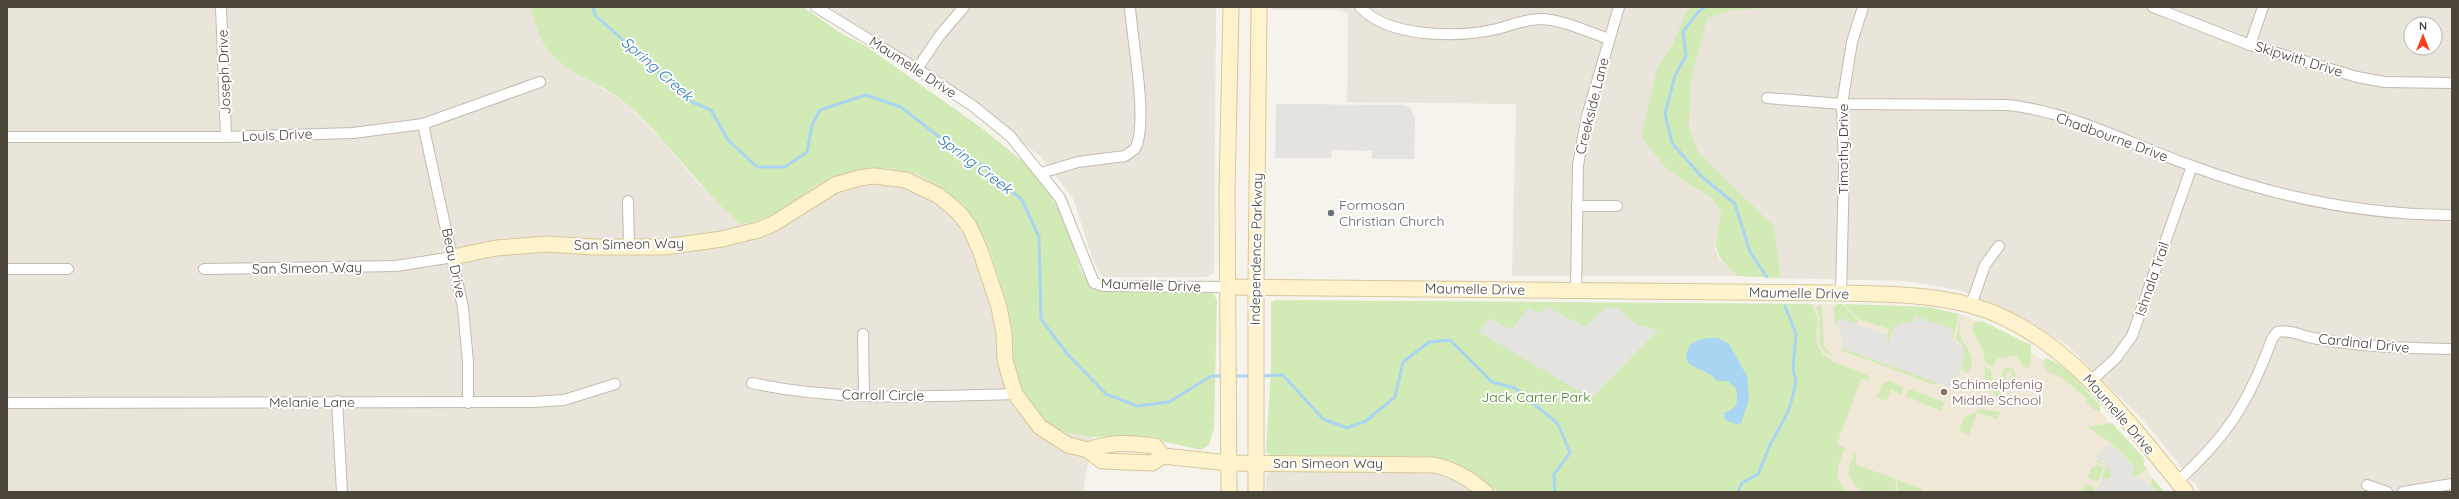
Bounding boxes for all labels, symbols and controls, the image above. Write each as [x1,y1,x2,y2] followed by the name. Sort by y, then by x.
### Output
[2403,16,2443,56] north arrow
[2419,19,2427,33] text: N
[214,29,234,115] street label: Joseph Drive
[618,32,699,106] water label: Spring Creek
[866,32,960,102] street label: Maumelle Drive
[2253,37,2345,81] street label: Skipwith Drive
[1571,56,1613,156] street label: Creekside Lane
[1834,104,1852,194] street label: Timothy Drive
[2054,108,2171,166] street label: Chadbourne Drive
[241,125,313,145] street label: Louis Drive
[934,129,1018,199] water label: Spring Creek
[1246,173,1266,325] street label: Independence Parkway
[1339,196,1445,230] place label: Formosan Christian Church
[1326,208,1336,218] marker: Formosan Christian Church
[438,226,470,300] street label: Beau Drive
[574,234,684,254] street label: San Simeon Way
[2131,239,2173,319] street label: Ishnala Trail
[252,258,362,278] street label: San Simeon Way
[1101,274,1202,296] street label: Maumelle Drive
[1425,279,1525,299] street label: Maumelle Drive
[1749,283,1849,303] street label: Maumelle Drive
[2318,329,2411,357] street label: Cardinal Drive
[2079,370,2159,458] street label: Maumelle Drive
[1952,375,2043,409] place label: Schimelpfenig Middle School
[842,385,924,405] street label: Carroll Circle
[1939,387,1949,397] marker: Schimelpfenig Middle School
[1481,388,1591,406] park label: Jack Carter Park
[269,393,355,411] street label: Melanie Lane
[1273,454,1383,472] street label: San Simeon Way

